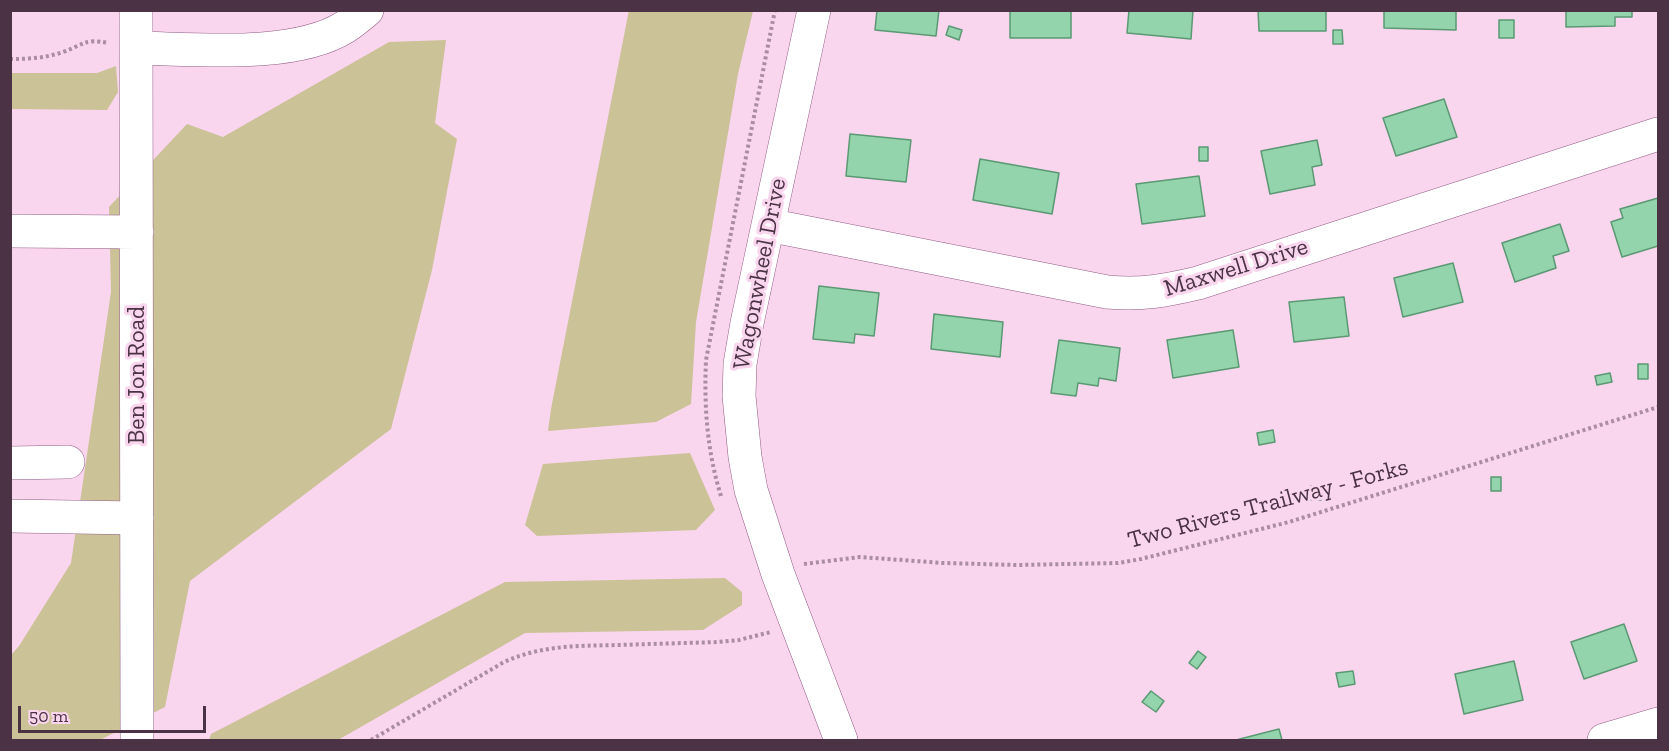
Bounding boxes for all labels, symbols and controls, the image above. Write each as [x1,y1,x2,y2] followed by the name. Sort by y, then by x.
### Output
[727,176,793,372] street label: Wagonwheel Drive
[1161,232,1311,304] street label: Maxwell Drive
[123,306,151,444] street label: Ben Jon Road
[1125,453,1411,555] street label: Two Rivers Trailway - Forks
[21,694,208,732] scale bar
[29,705,68,727] text: 50 m

